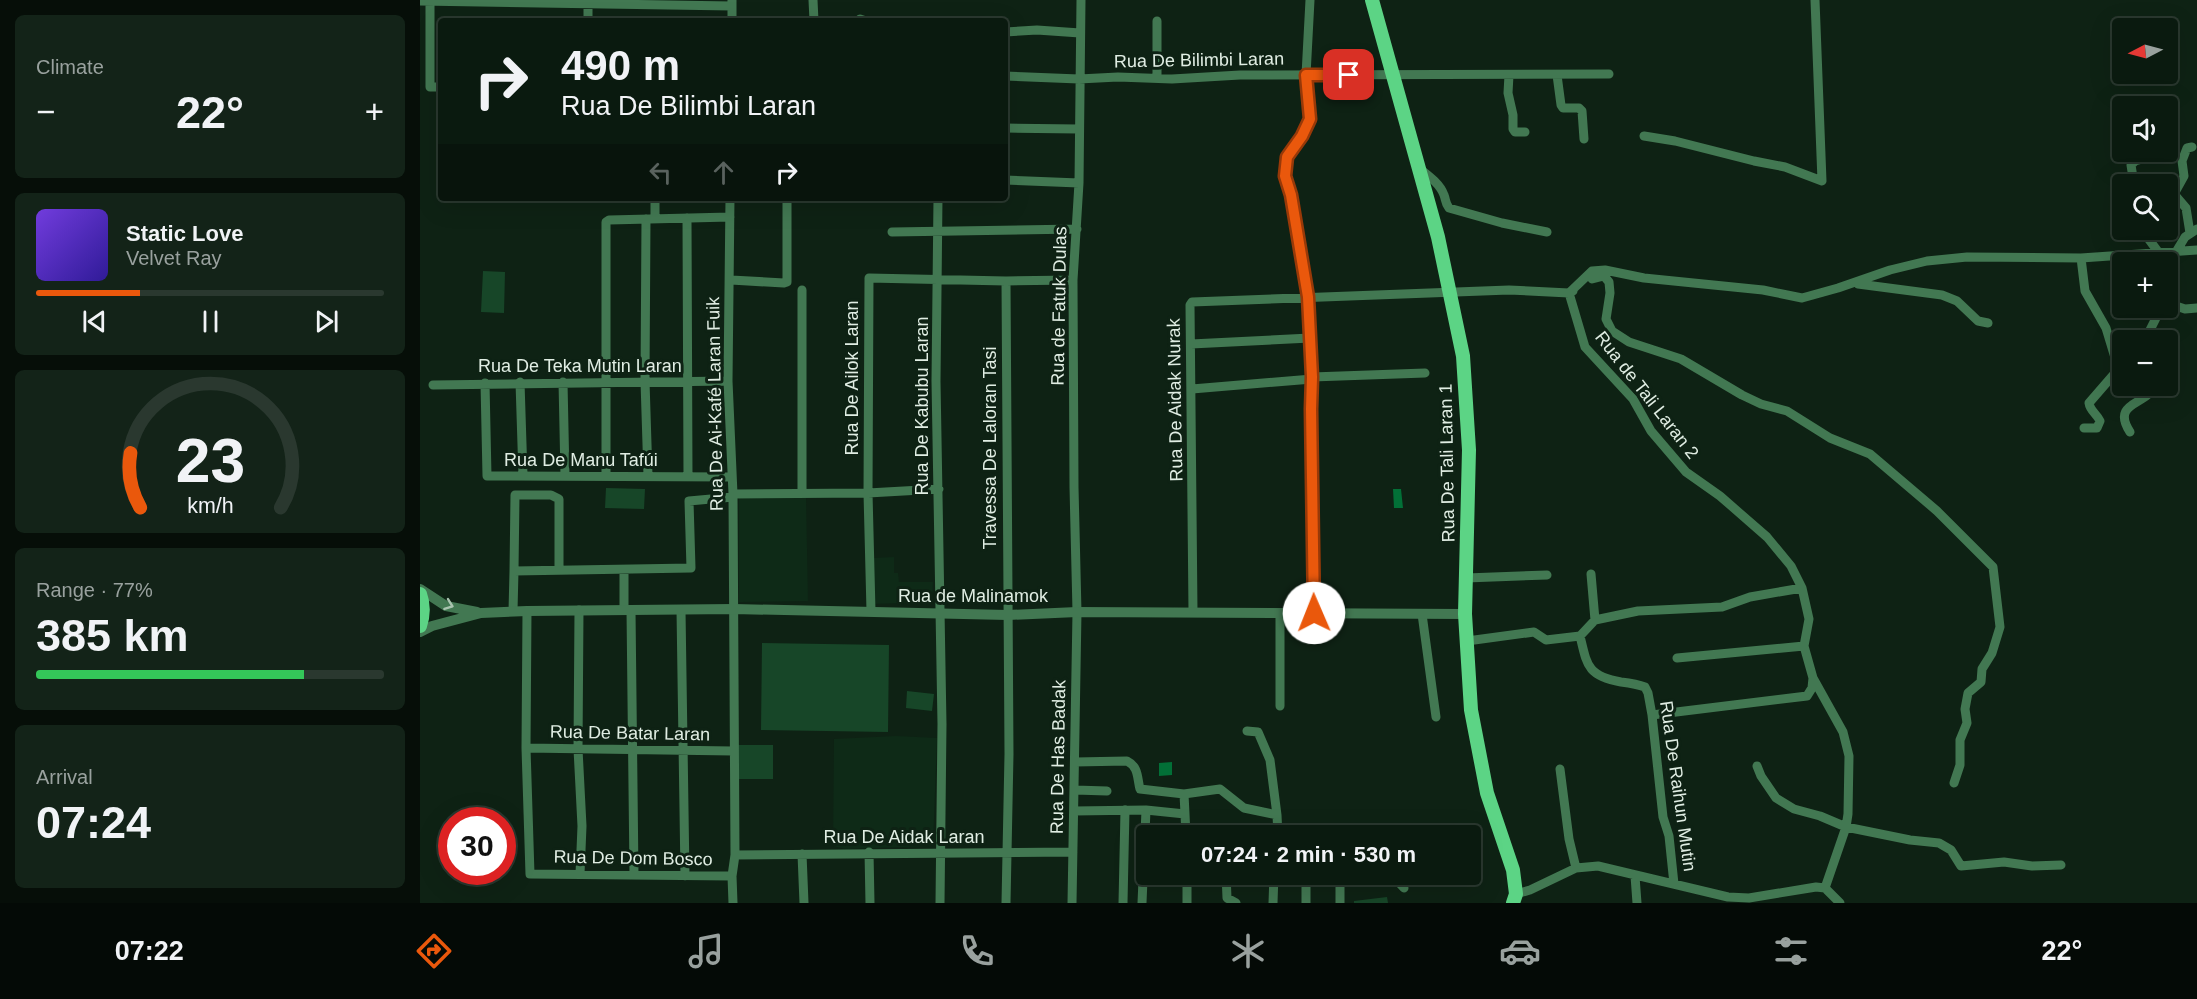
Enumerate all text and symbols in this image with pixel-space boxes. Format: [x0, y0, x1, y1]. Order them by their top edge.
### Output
north arrow [2112, 18, 2178, 84]
map controls [2112, 18, 2178, 396]
icon: right [462, 42, 540, 120]
text: 490 m [561, 42, 680, 89]
street label: Rua De Bilimbi Laran [1114, 49, 1284, 71]
pin [1323, 49, 1374, 100]
text: Climate [36, 56, 104, 78]
icon: arrive [1332, 58, 1365, 91]
text: 22° [176, 87, 244, 138]
text: Rua De Bilimbi Laran [561, 91, 816, 121]
text: − [36, 93, 55, 130]
text: + [365, 93, 384, 130]
button: sound [2112, 96, 2178, 162]
icon: left [644, 156, 677, 189]
icon: ahead [707, 156, 740, 189]
icon: right [770, 156, 803, 189]
button: search [2112, 174, 2178, 240]
text: Static Love [126, 221, 243, 246]
street label: Rua de Fatuk Dulas [1048, 226, 1070, 386]
text: Velvet Ray [126, 247, 222, 269]
button: + [2112, 252, 2178, 318]
street label: Rua De Ai-Kafé Laran Fuik [703, 296, 727, 511]
street label: Rua De Ailok Laran [842, 300, 862, 456]
icon: previous [78, 305, 111, 338]
icon: pause [194, 305, 227, 338]
icon: next [310, 305, 343, 338]
street label: Rua De Kabubu Laran [912, 316, 932, 496]
street label: Rua De Aidak Nurak [1164, 317, 1186, 482]
street label: Rua de Tali Laran 2 [1591, 327, 1703, 463]
button: − [2112, 330, 2178, 396]
street label: Travessa De Laloran Tasi [980, 346, 1000, 550]
street label: Rua De Teka Mutin Laran [478, 356, 682, 376]
street label: Rua De Tali Laran 1 [1436, 383, 1458, 543]
text: 23 [175, 427, 245, 496]
street label: Rua De Manu Tafúi [504, 450, 658, 470]
text: km/h [187, 495, 233, 519]
text: Range · 77% [36, 579, 153, 601]
position arrow [1282, 581, 1346, 645]
street label: Rua de Malinamok [898, 586, 1049, 606]
one-way arrow [443, 597, 453, 610]
text: 385 km [36, 610, 189, 661]
street label: Rua De Has Badak [1047, 679, 1069, 834]
street label: Rua De Raihun Mutin [1656, 699, 1700, 873]
street label: Rua De Batar Laran [550, 722, 710, 744]
text: Arrival [36, 766, 93, 788]
text: 07:24 [36, 797, 151, 848]
speed limit sign: 30 [438, 807, 516, 885]
street label: Rua De Aidak Laran [823, 827, 985, 847]
text: 07:24 · 2 min · 530 m [1201, 842, 1416, 867]
street label: Rua De Dom Bosco [553, 847, 713, 869]
icon: directions [413, 930, 455, 972]
icon: music [685, 930, 727, 972]
icon: phone [956, 930, 998, 972]
icon: climate [1227, 930, 1269, 972]
icon: car [1499, 930, 1541, 972]
icon: filters [1770, 930, 1812, 972]
text: 07:22 [115, 936, 184, 966]
text: 22° [2041, 936, 2082, 966]

